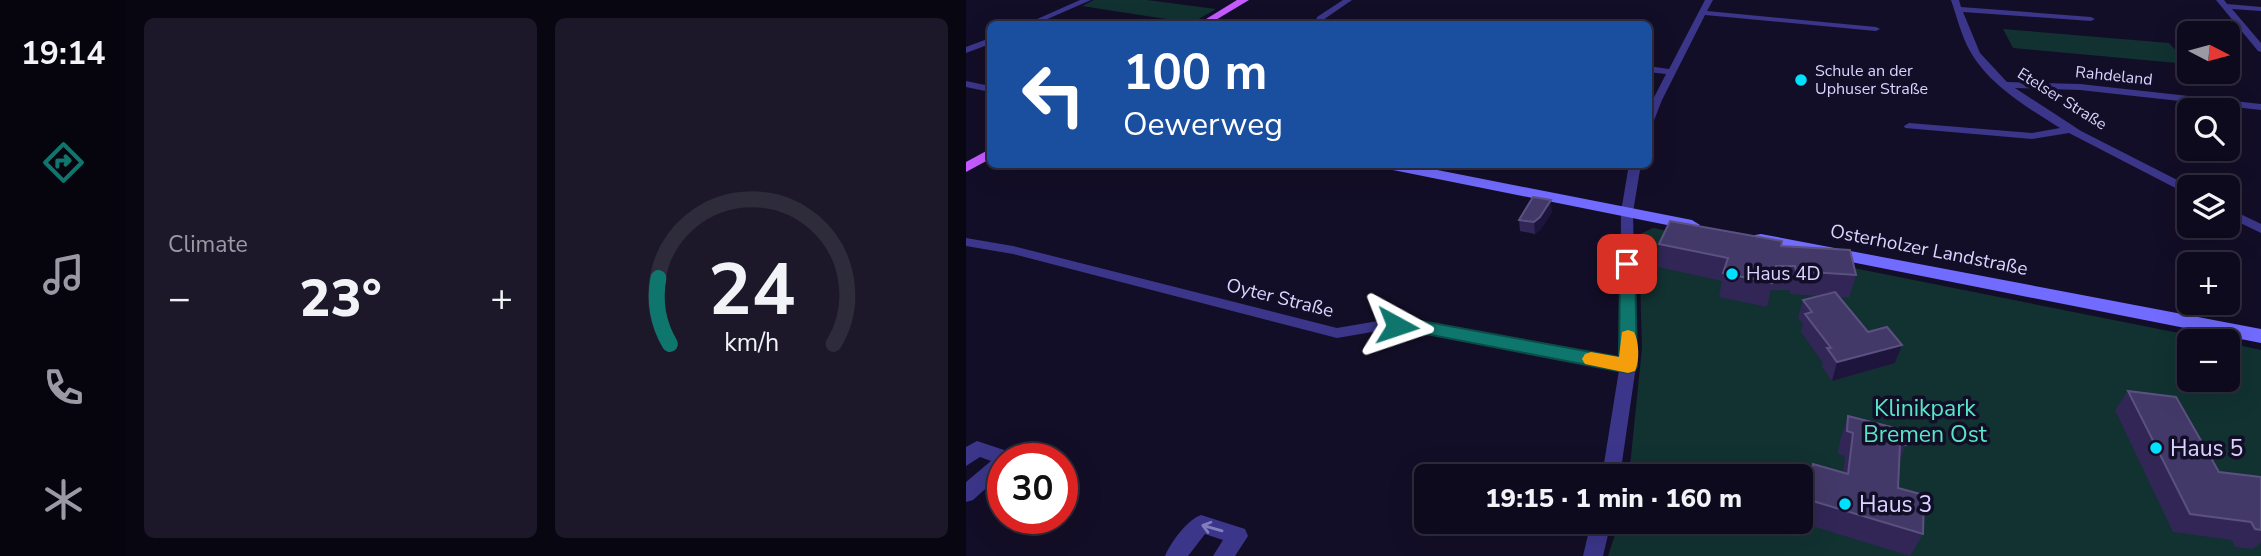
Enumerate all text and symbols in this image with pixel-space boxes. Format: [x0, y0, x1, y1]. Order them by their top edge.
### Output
north arrow [2177, 21, 2240, 84]
map controls [2177, 21, 2240, 392]
text: 19:14 [21, 32, 105, 75]
text: 100 m [1123, 39, 1267, 106]
icon: left [1008, 49, 1099, 140]
place label: Schule an der Uphuser Straße [1815, 60, 1928, 100]
street label: Rahdeland [2074, 61, 2154, 91]
street label: Etelser Straße [2013, 63, 2111, 135]
marker: Schule an der Uphuser Straße [1793, 72, 1809, 88]
button: search [2177, 98, 2240, 161]
text: Oewerweg [1123, 103, 1283, 146]
icon: directions [39, 138, 88, 187]
button: layers [2177, 175, 2240, 238]
street label: Osterholzer Landstraße [1828, 218, 2030, 282]
text: Climate [168, 229, 248, 260]
pin [1597, 234, 1657, 294]
text: 24 [708, 240, 795, 340]
icon: arrive [1608, 245, 1646, 283]
icon: music [39, 250, 88, 299]
button: + [2177, 252, 2240, 315]
place label: Haus 4D [1746, 261, 1821, 287]
text: 23° [299, 263, 382, 334]
marker: Haus 4D [1724, 266, 1740, 282]
street label: Oyter Straße [1224, 272, 1336, 324]
text: − [168, 273, 191, 324]
text: + [490, 273, 513, 324]
position arrow [1360, 289, 1434, 363]
text: km/h [724, 326, 779, 360]
button: − [2177, 329, 2240, 392]
icon: phone [39, 363, 88, 412]
park label: Klinikpark Bremen Ost [1863, 393, 1988, 450]
place label: Haus 5 [2170, 433, 2243, 464]
marker: Haus 5 [2148, 440, 2164, 456]
speed limit sign: 30 [987, 443, 1078, 534]
icon: climate [39, 475, 88, 524]
text: 19:15 · 1 min · 160 m [1485, 481, 1742, 516]
place label: Haus 3 [1859, 489, 1932, 520]
marker: Haus 3 [1837, 496, 1853, 512]
one-way arrow [1201, 521, 1223, 534]

